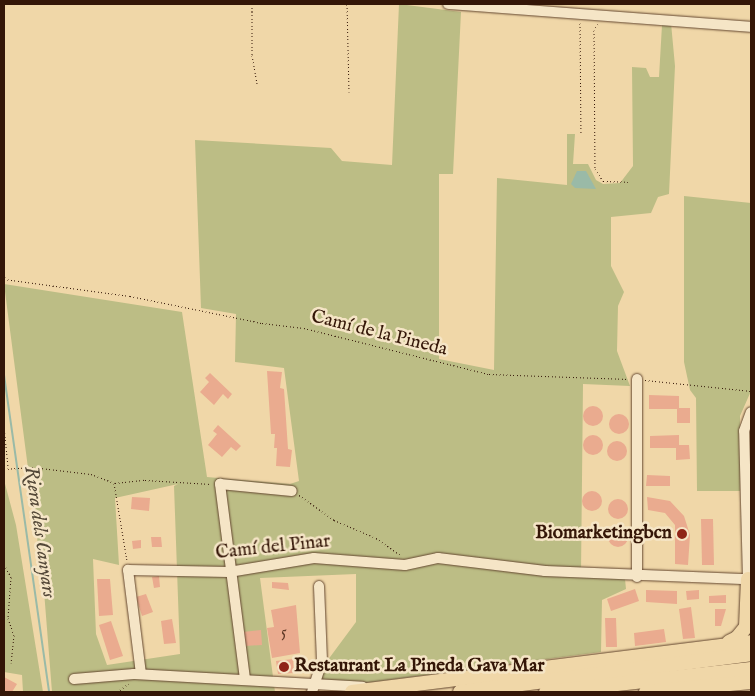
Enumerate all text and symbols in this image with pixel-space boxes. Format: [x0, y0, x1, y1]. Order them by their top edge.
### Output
street label: Camí de la Pineda [309, 306, 449, 362]
water label: Riera dels Canyars [19, 465, 61, 599]
place label: Biomarketingbcn [535, 523, 672, 545]
marker: Biomarketingbcn [676, 528, 688, 540]
street label: Camí del Pinar [214, 531, 332, 565]
house number: 5 [281, 623, 287, 643]
place label: Restaurant La Pineda Gava Mar [294, 656, 544, 678]
marker: Restaurant La Pineda Gava Mar [278, 661, 290, 673]

